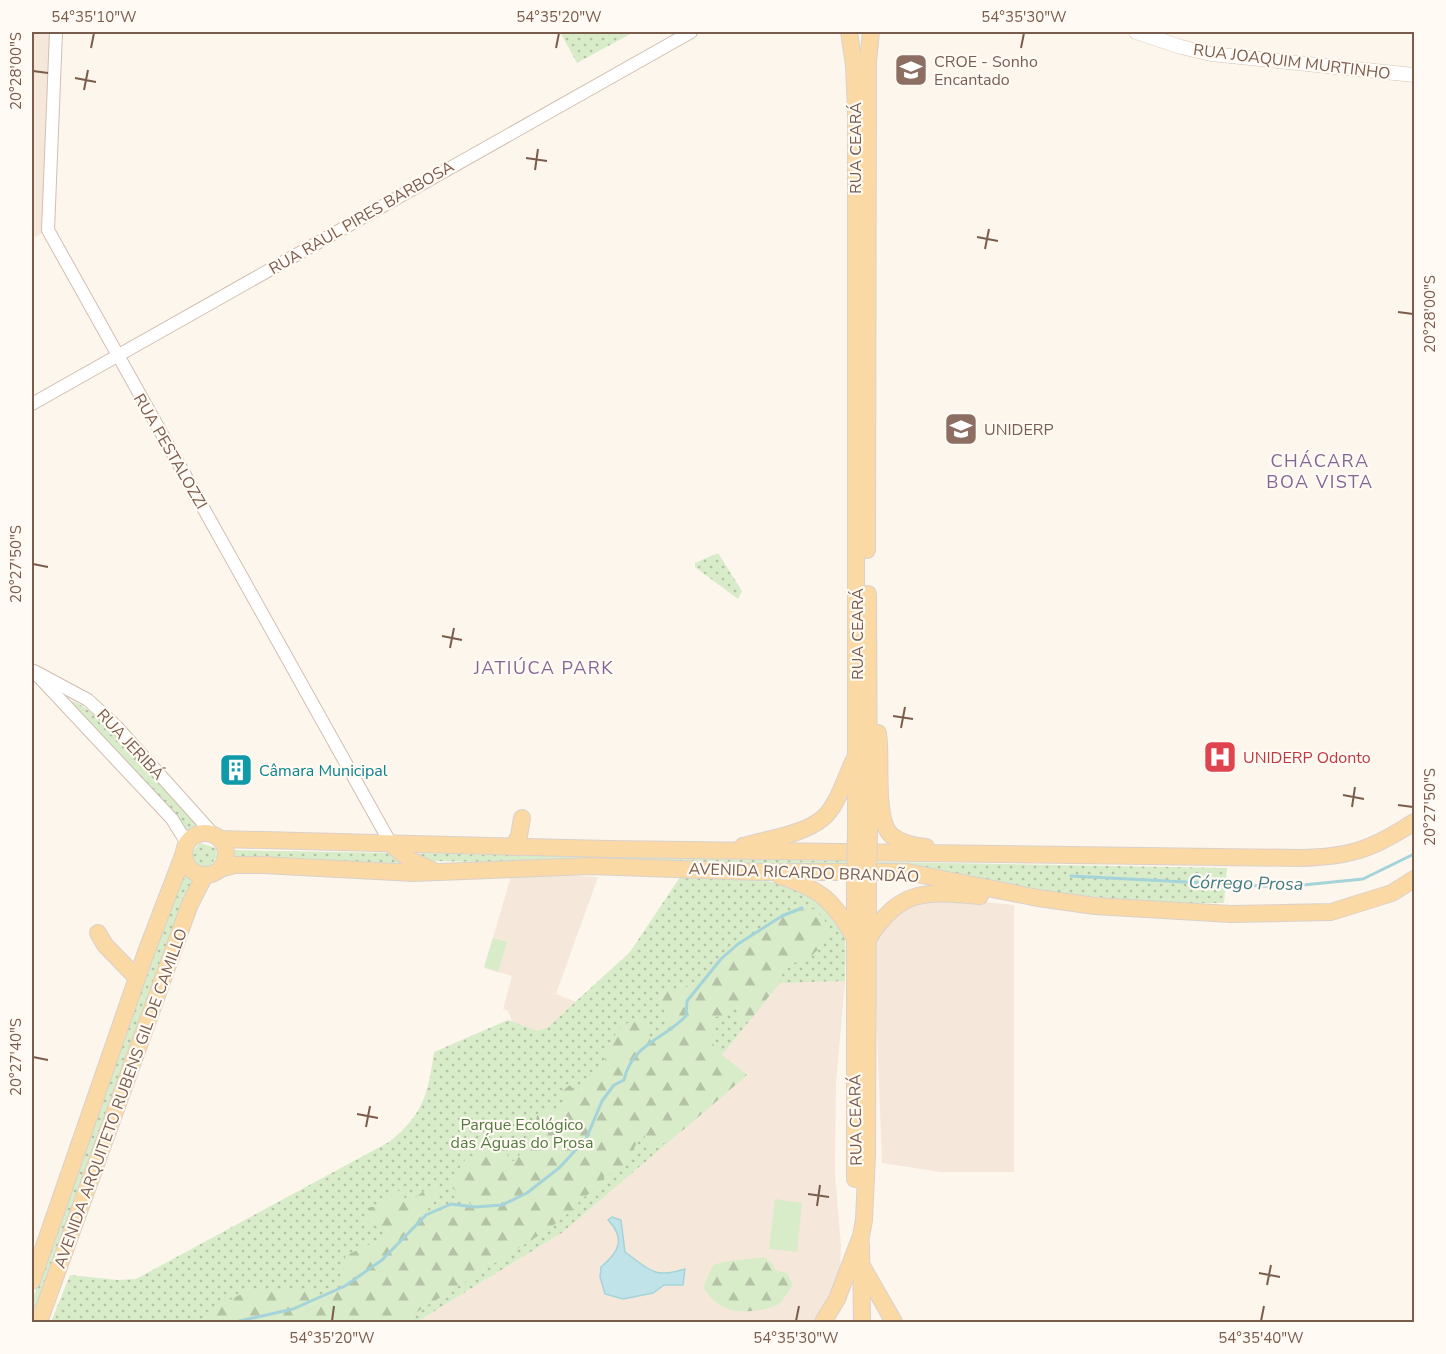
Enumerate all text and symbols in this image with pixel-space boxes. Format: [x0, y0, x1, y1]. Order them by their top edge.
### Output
text: 54°35'10"W [51, 7, 137, 27]
text: 54°35'20"W [516, 7, 602, 27]
text: 54°35'30"W [981, 7, 1067, 27]
text: 20°28'00"S [6, 32, 26, 110]
street label: RUA JOAQUIM MURTINHO [1192, 39, 1392, 85]
place label: CROE - Sonho Encantado [934, 51, 1038, 91]
school or university icon: CROE - Sonho Encantado [893, 52, 929, 88]
street label: RUA CEARÁ [845, 102, 867, 194]
street label: RUA RAUL PIRES BARBOSA [265, 156, 458, 280]
text: 20°28'00"S [1420, 275, 1440, 353]
street label: RUA PESTALOZZI [128, 390, 212, 513]
school or university icon: UNIDERP [943, 411, 979, 447]
place label: UNIDERP [984, 419, 1054, 441]
district label: CHÁCARA BOA VISTA [1266, 449, 1374, 494]
text: 20°27'50"S [6, 525, 26, 603]
street label: RUA CEARÁ [847, 588, 869, 680]
district label: JATIÚCA PARK [473, 656, 614, 680]
street label: RUA JERIBÁ [92, 704, 169, 785]
hospital icon: UNIDERP Odonto [1202, 739, 1238, 775]
place label: UNIDERP Odonto [1243, 747, 1371, 769]
building icon: Câmara Municipal [218, 752, 254, 788]
place label: Câmara Municipal [259, 760, 388, 782]
text: 20°27'50"S [1420, 768, 1440, 846]
street label: AVENIDA RICARDO BRANDÃO [688, 858, 920, 888]
water label: Córrego Prosa [1188, 870, 1304, 896]
street label: AVENIDA ARQUITETO RUBENS GIL DE CAMILLO [49, 925, 193, 1271]
text: 20°27'40"S [6, 1018, 26, 1096]
street label: RUA CEARÁ [844, 1074, 868, 1166]
park label: Parque Ecológico das Águas do Prosa [451, 1114, 593, 1154]
text: 54°35'20"W [289, 1328, 375, 1348]
text: 54°35'30"W [753, 1328, 839, 1348]
text: 54°35'40"W [1218, 1328, 1304, 1348]

